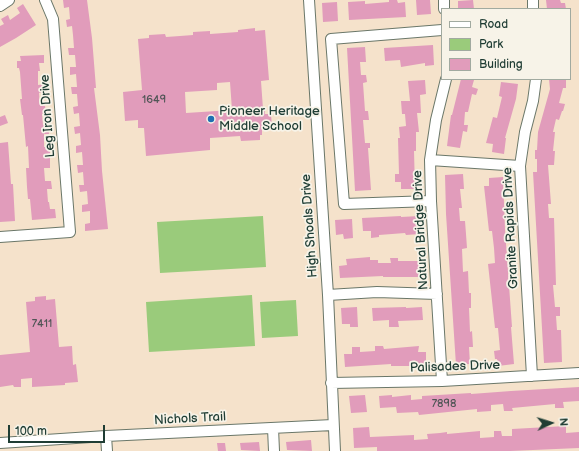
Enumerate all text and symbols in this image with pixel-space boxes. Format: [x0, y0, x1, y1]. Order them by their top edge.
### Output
legend [441, 8, 571, 80]
text: Road [479, 17, 508, 32]
text: Park [479, 37, 503, 52]
text: Building [479, 57, 523, 72]
street label: Leg Iron Drive [37, 74, 59, 158]
house number: 1649 [142, 93, 166, 107]
place label: Pioneer Heritage Middle School [219, 104, 320, 135]
marker: Pioneer Heritage Middle School [206, 114, 216, 124]
street label: Granite Rapids Drive [500, 167, 522, 289]
street label: Natural Bridge Drive [410, 170, 432, 290]
street label: High Shoals Drive [299, 174, 321, 278]
house number: 7411 [32, 317, 52, 331]
street label: Palisades Drive [410, 358, 500, 376]
house number: 7898 [432, 397, 456, 411]
north arrow [531, 403, 571, 443]
street label: Nichols Trail [154, 409, 226, 429]
scale bar [10, 417, 107, 443]
text: N [557, 418, 570, 427]
text: 100 m [15, 424, 47, 439]

